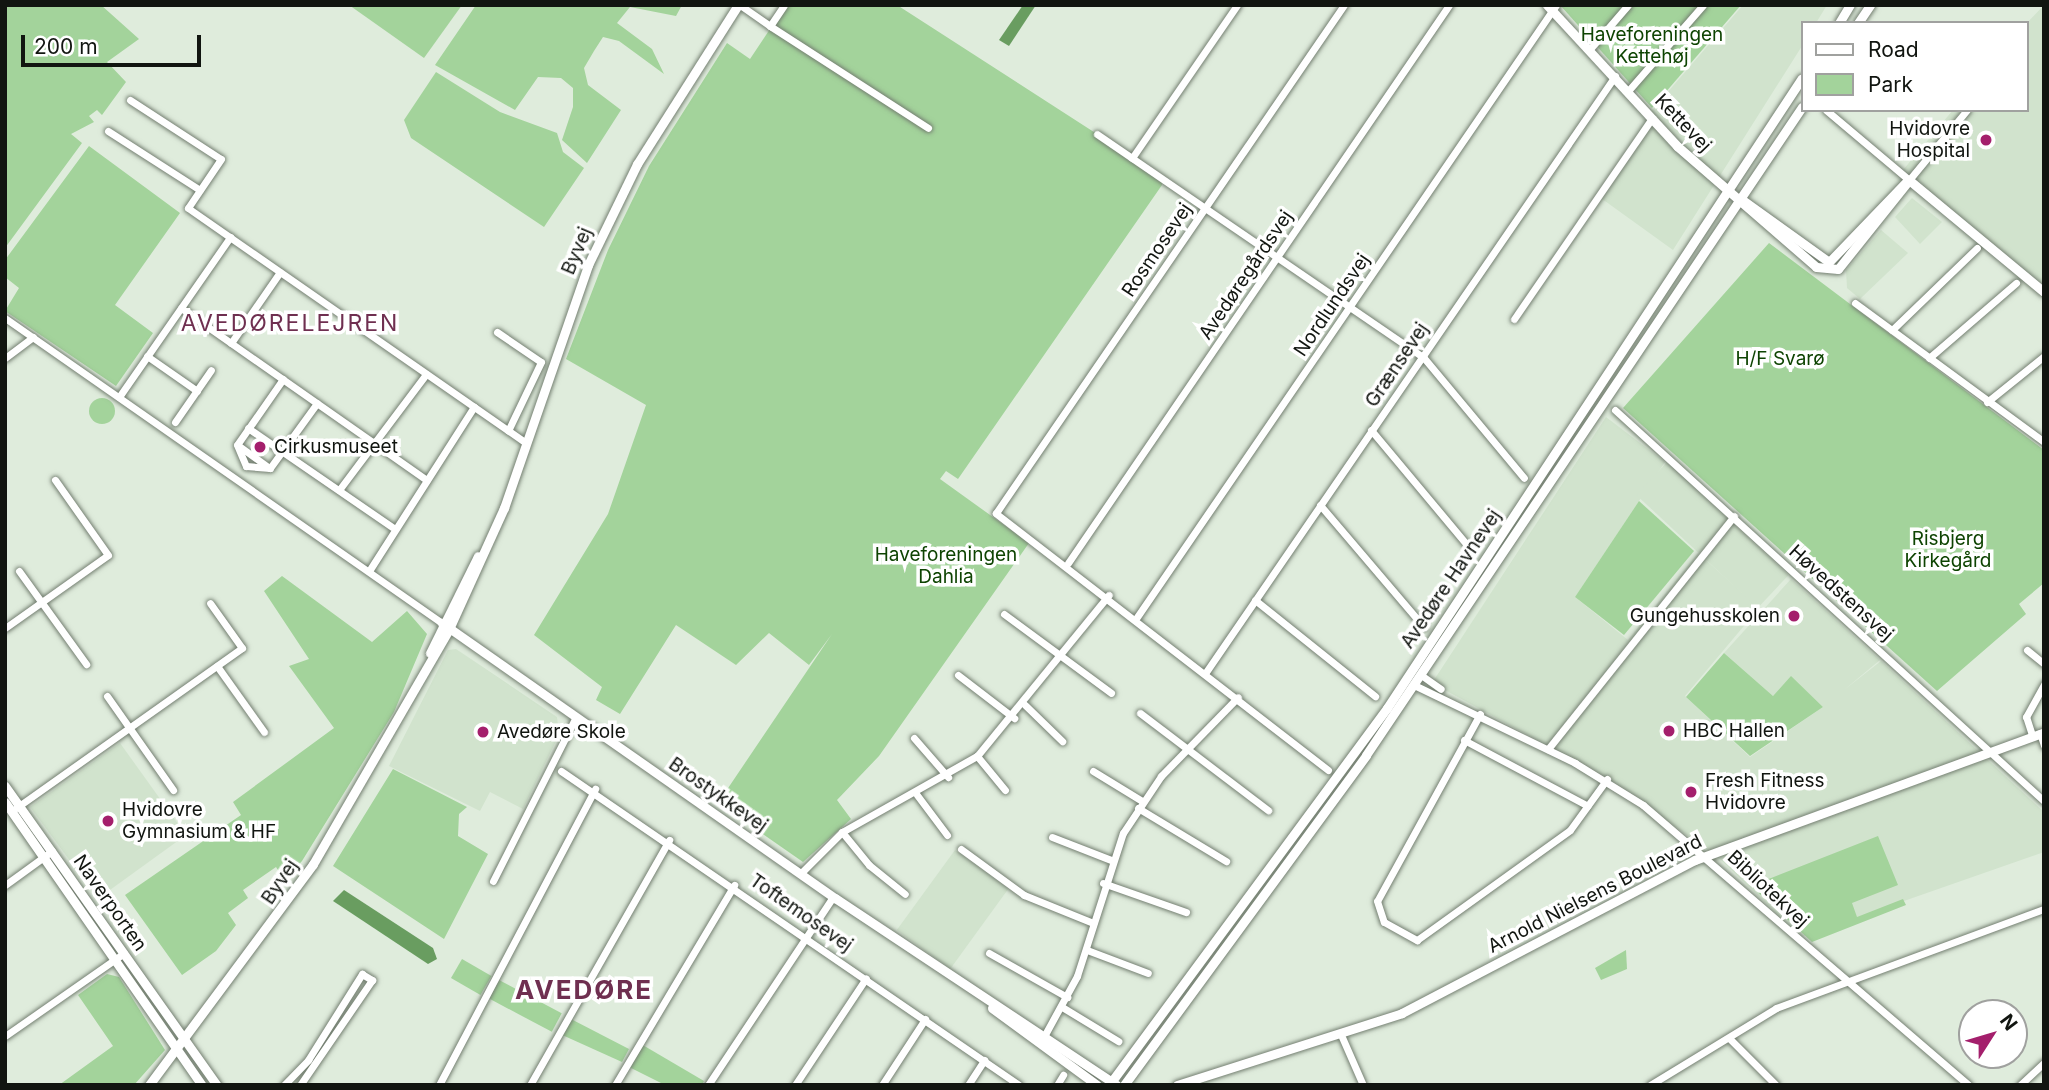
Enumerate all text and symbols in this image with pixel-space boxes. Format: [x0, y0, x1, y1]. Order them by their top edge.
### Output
scale bar [24, 21, 205, 65]
legend [1800, 21, 2028, 112]
park label: Haveforeningen Kettehøj [1581, 24, 1723, 68]
text: 200 m [34, 34, 98, 59]
text: Road [1868, 37, 1919, 62]
text: Park [1868, 72, 1913, 97]
street label: Kettevej [1650, 89, 1716, 157]
place label: Hvidovre Hospital [1889, 118, 1970, 162]
marker: Hvidovre Hospital [1976, 130, 1996, 150]
street label: Rosmosevej [1117, 199, 1197, 301]
street label: Avedøregårdsvej [1194, 206, 1298, 344]
street label: Byvej [557, 224, 597, 278]
street label: Nordlundsvej [1289, 249, 1375, 361]
district label: AVEDØRELEJREN [182, 309, 398, 337]
street label: Grænsevej [1361, 319, 1433, 411]
park label: H/F Svarø [1735, 348, 1825, 370]
place label: Cirkusmuseet [274, 436, 398, 458]
marker: Cirkusmuseet [252, 439, 268, 455]
street label: Avedøre Havnevej [1396, 505, 1506, 653]
park label: Risbjerg Kirkegård [1905, 528, 1991, 572]
street label: Høvedstensvej [1784, 540, 1898, 646]
park label: Haveforeningen Dahlia [875, 544, 1017, 588]
place label: Gungehusskolen [1630, 605, 1780, 627]
marker: Gungehusskolen [1786, 608, 1802, 624]
place label: HBC Hallen [1683, 720, 1785, 742]
place label: Avedøre Skole [497, 721, 626, 743]
marker: HBC Hallen [1661, 723, 1677, 739]
marker: Avedøre Skole [475, 724, 491, 740]
street label: Brostykkevej [664, 753, 772, 837]
place label: Fresh Fitness Hvidovre [1705, 770, 1825, 814]
marker: Fresh Fitness Hvidovre [1683, 784, 1699, 800]
place label: Hvidovre Gymnasium & HF [122, 799, 276, 843]
marker: Hvidovre Gymnasium & HF [100, 813, 116, 829]
street label: Arnold Nielsens Boulevard [1484, 830, 1706, 958]
street label: Bibliotekvej [1723, 846, 1813, 932]
street label: Naverporten [68, 850, 152, 956]
street label: Byvej [257, 855, 303, 909]
street label: Toftemosevej [745, 869, 857, 957]
district label: AVEDØRE [516, 974, 652, 1006]
north arrow [1958, 999, 2028, 1069]
text: N [1995, 1010, 2022, 1035]

